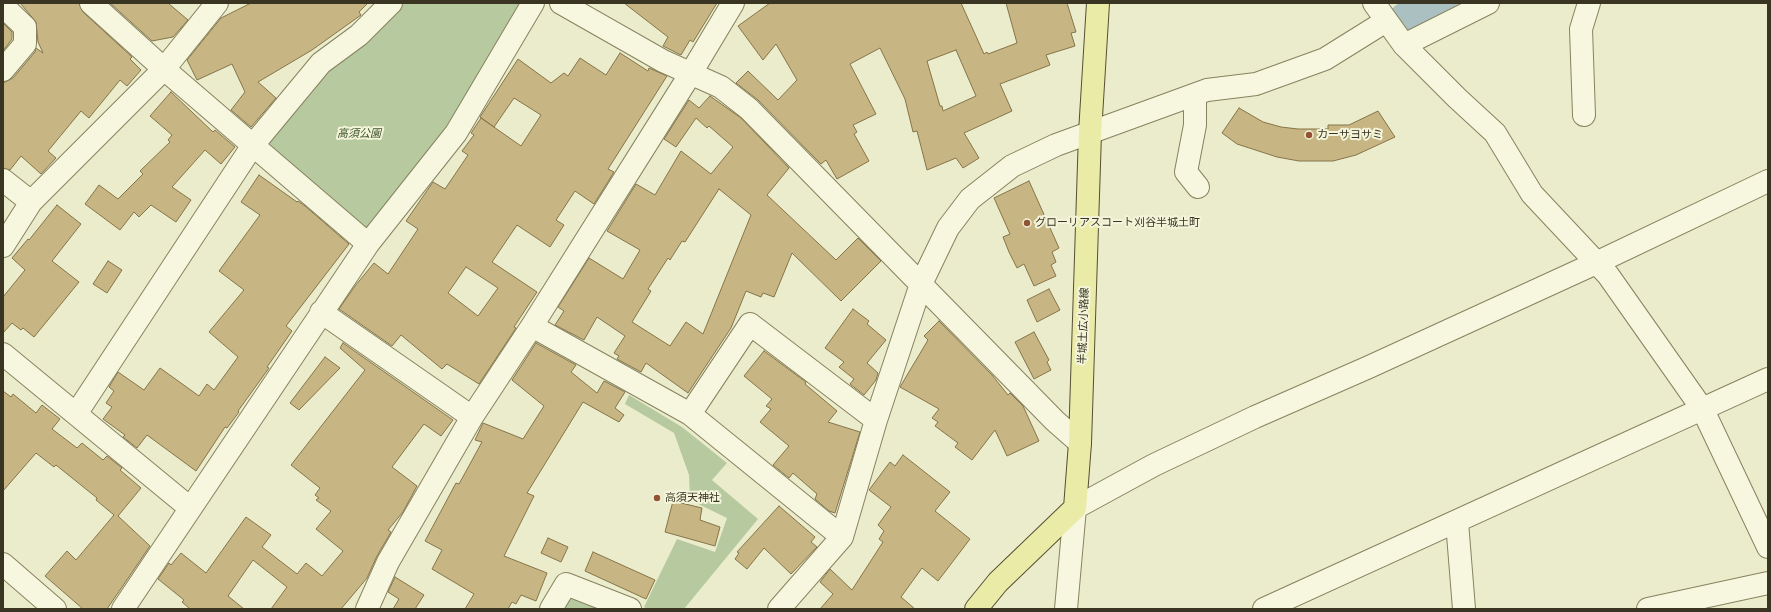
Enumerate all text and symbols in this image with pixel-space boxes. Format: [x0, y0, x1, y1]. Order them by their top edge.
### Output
park label: 高須公園 [337, 127, 381, 141]
place label: カーサヨサミ [1317, 128, 1383, 142]
marker: カーサヨサミ [1304, 130, 1314, 140]
place label: グローリアスコート刈谷半城土町 [1035, 216, 1200, 230]
marker: グローリアスコート刈谷半城土町 [1022, 218, 1032, 228]
street label: 半城土広小路線 [1076, 287, 1092, 365]
place label: 高須天神社 [665, 491, 720, 505]
marker: 高須天神社 [652, 493, 662, 503]

